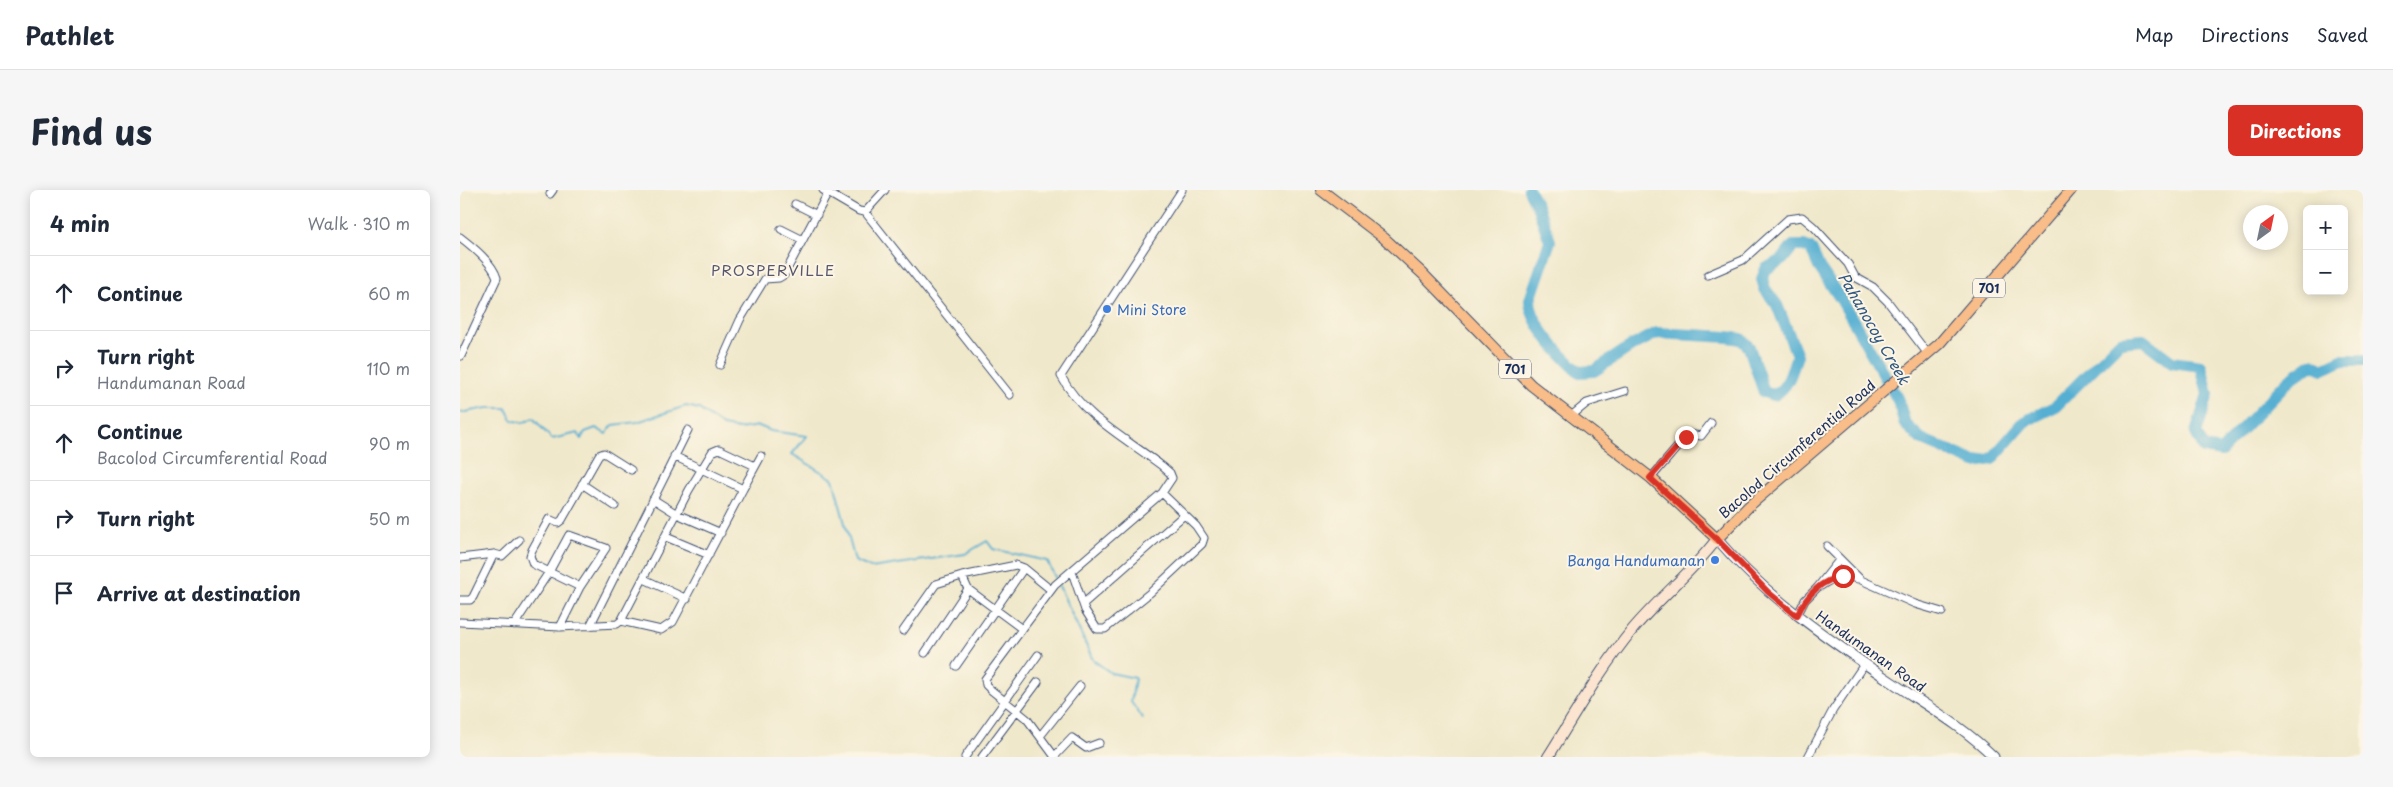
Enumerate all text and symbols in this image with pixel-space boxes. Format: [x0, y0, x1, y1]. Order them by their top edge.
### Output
text: Pathlet [25, 17, 115, 53]
text: Map [2135, 21, 2173, 48]
text: Directions [2201, 21, 2289, 48]
text: Saved [2317, 21, 2368, 48]
text: Find us [30, 104, 152, 157]
button: Directions [2228, 105, 2363, 156]
north arrow [2243, 205, 2288, 250]
map controls [2303, 205, 2348, 295]
button: + [2303, 205, 2348, 250]
text: 4 min [50, 207, 110, 239]
text: Walk · 310 m [308, 211, 410, 235]
button: − [2303, 250, 2348, 295]
district label: PROSPERVILLE [711, 258, 835, 281]
water label: Pahanocoy Creek [1834, 268, 1917, 389]
icon: ahead [50, 279, 78, 307]
text: Continue [97, 279, 183, 307]
road number: 701 [1973, 279, 2005, 298]
text: 60 m [368, 281, 410, 305]
place label: Mini Store [1117, 299, 1187, 320]
marker: Mini Store [1101, 303, 1113, 315]
text: Turn right [97, 342, 195, 370]
icon: right [50, 354, 78, 382]
text: 110 m [367, 356, 410, 380]
road number: 701 [1499, 360, 1531, 378]
text: Handumanan Road [97, 370, 246, 394]
street label: Bacolod Circumferential Road [1714, 375, 1880, 523]
text: Continue [97, 417, 183, 445]
route end [1675, 426, 1698, 449]
icon: ahead [50, 429, 78, 457]
text: 90 m [369, 431, 410, 455]
text: Bacolod Circumferential Road [97, 445, 328, 469]
icon: right [50, 504, 78, 532]
text: Turn right [97, 504, 195, 532]
text: 50 m [369, 506, 410, 530]
place label: Banga Handumanan [1567, 550, 1705, 571]
marker: Banga Handumanan [1709, 554, 1721, 566]
route start [1832, 565, 1855, 588]
icon: arrive [50, 579, 78, 607]
text: Arrive at destination [97, 579, 301, 607]
street label: Handumanan Road [1812, 605, 1930, 697]

